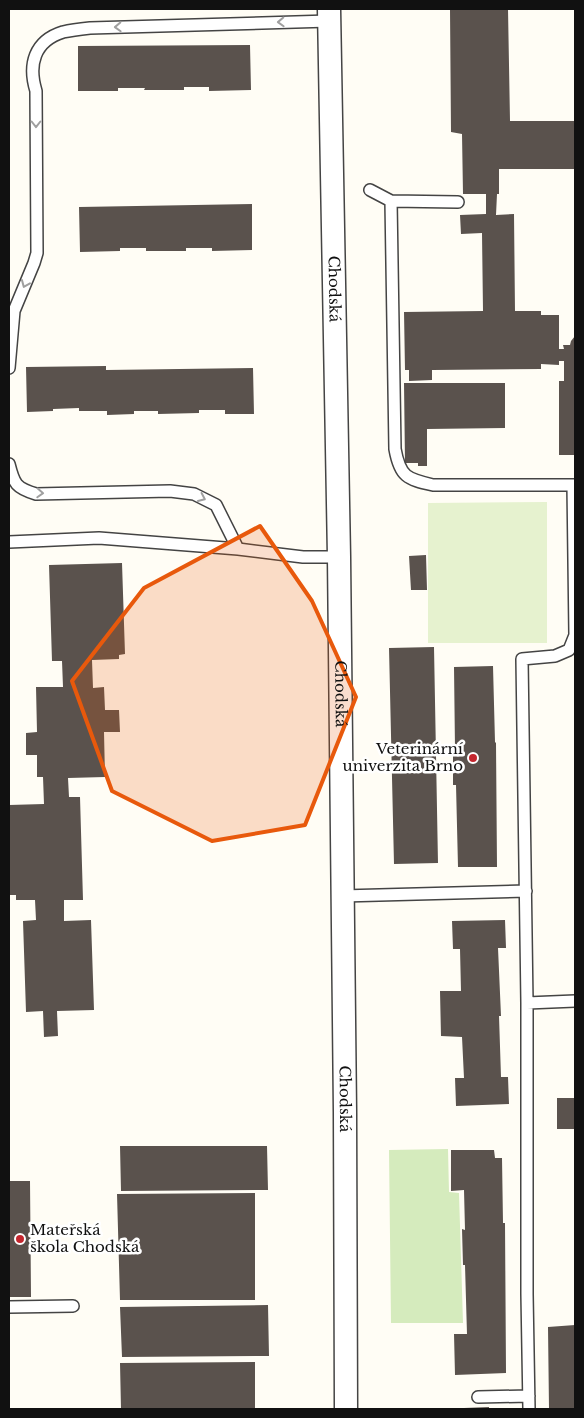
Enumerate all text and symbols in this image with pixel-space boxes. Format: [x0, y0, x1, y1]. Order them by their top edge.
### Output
one-way arrow [276, 17, 284, 28]
one-way arrow [114, 22, 122, 32]
one-way arrow [31, 120, 41, 128]
street label: Chodská [325, 255, 345, 323]
one-way arrow [21, 279, 32, 288]
one-way arrow [37, 487, 45, 498]
one-way arrow [197, 492, 206, 502]
street label: Chodská [331, 660, 351, 728]
place label: Veterinární univerzita Brno [343, 739, 464, 775]
marker: Veterinární univerzita Brno [467, 752, 479, 764]
street label: Chodská [335, 1065, 355, 1133]
place label: Mateřská škola Chodská [30, 1220, 140, 1256]
marker: Mateřská škola Chodská [14, 1233, 26, 1245]

